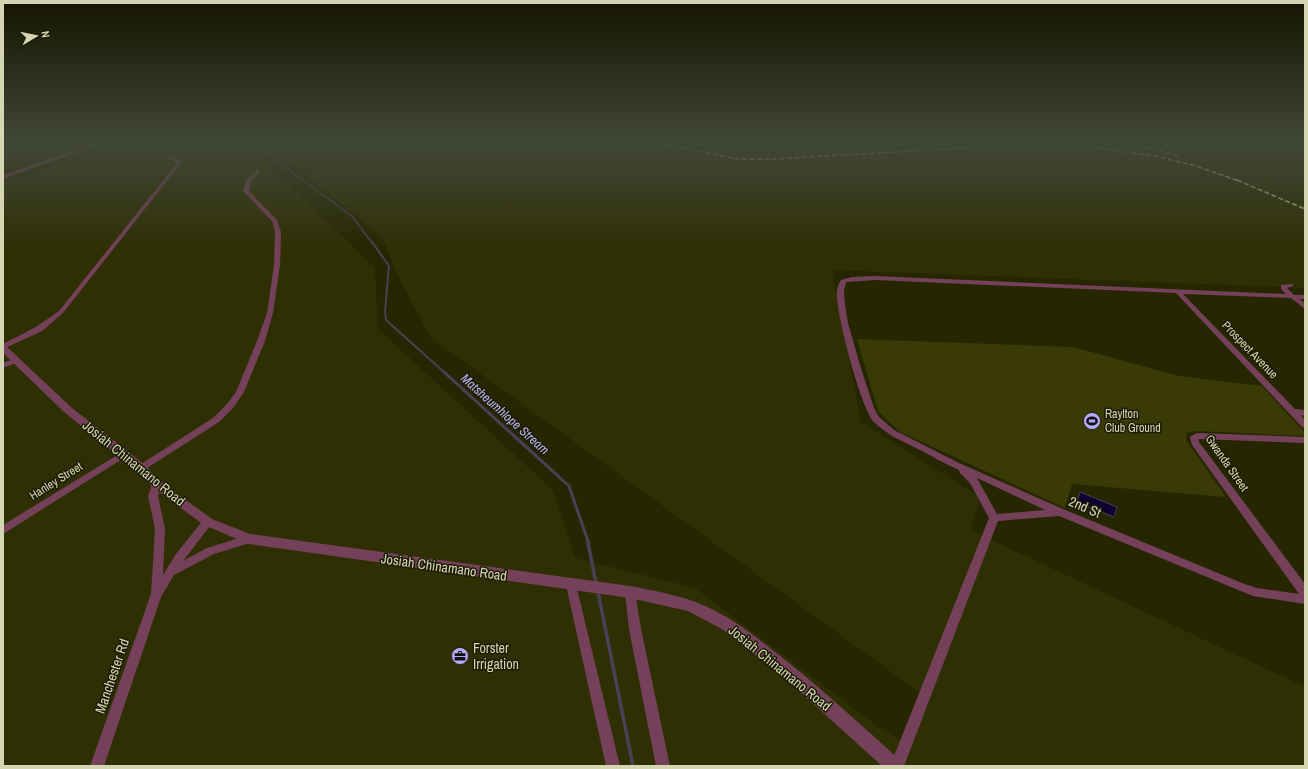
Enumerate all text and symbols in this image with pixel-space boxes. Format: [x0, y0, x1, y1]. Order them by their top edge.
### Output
north arrow [16, 16, 56, 56]
text: N [38, 30, 53, 39]
street label: Prospect Avenue [1218, 318, 1282, 382]
water label: Matsheumhlope Stream [457, 370, 553, 458]
place label: Raylton Club Ground [1105, 406, 1161, 436]
sports icon: Raylton Club Ground [1082, 411, 1102, 431]
street label: Josiah Chinamano Road [79, 416, 189, 510]
street label: Gwanda Street [1202, 432, 1253, 495]
street label: Hanley Street [26, 458, 86, 504]
street label: 2nd St [1066, 492, 1104, 522]
street label: Josiah Chinamano Road [380, 549, 508, 585]
street label: Josiah Chinamano Road [725, 621, 835, 715]
street label: Manchester Rd [91, 636, 133, 716]
place label: Forster Irrigation [473, 639, 519, 673]
office icon: Forster Irrigation [450, 646, 470, 666]

